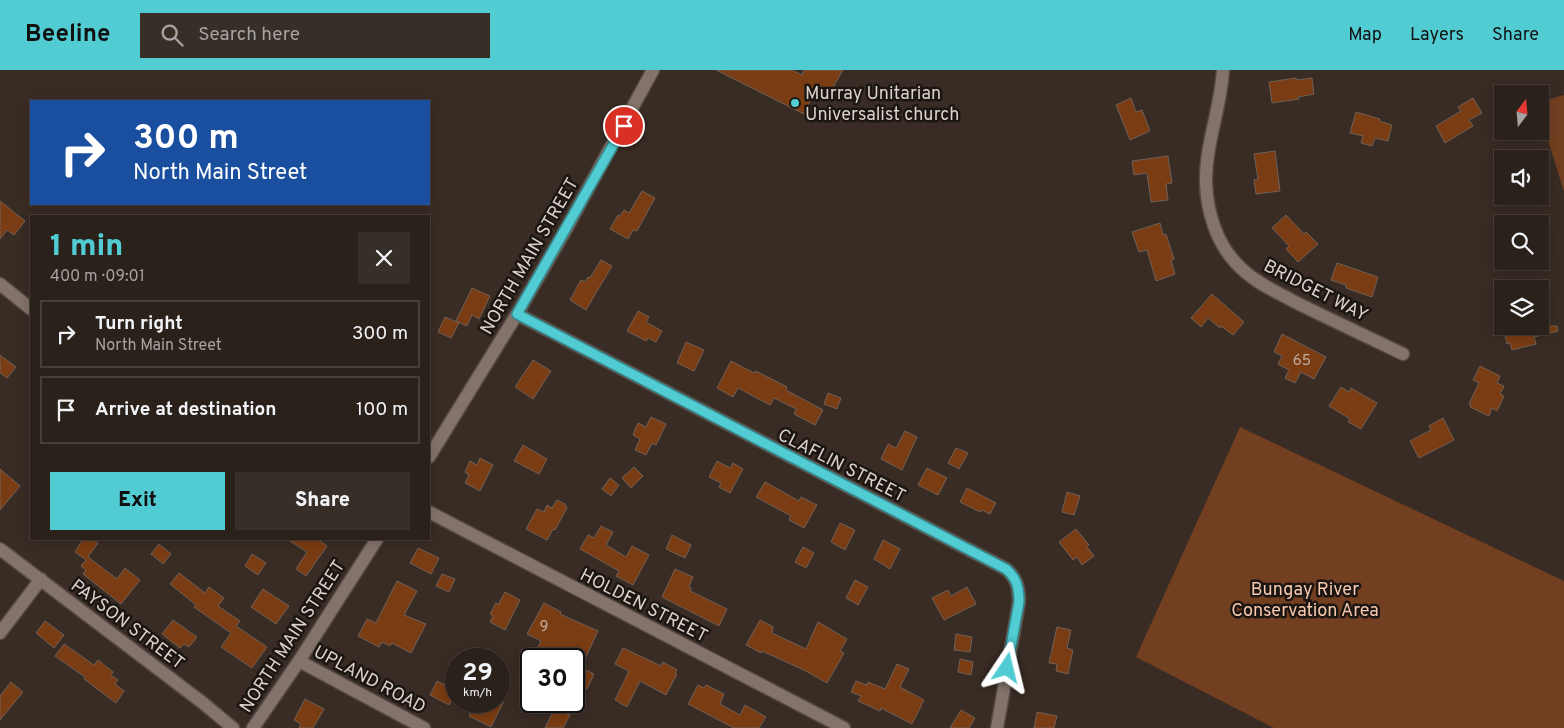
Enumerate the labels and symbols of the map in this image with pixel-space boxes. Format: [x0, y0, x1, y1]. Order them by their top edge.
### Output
place label: Murray Unitarian Universalist church [805, 83, 959, 127]
north arrow [1494, 85, 1549, 140]
marker: Murray Unitarian Universalist church [789, 97, 801, 109]
pin [603, 105, 645, 147]
street label: NORTH MAIN STREET [476, 174, 585, 339]
street label: BRIDGET WAY [1259, 255, 1371, 328]
house number: 65 [1293, 352, 1311, 371]
street label: CLAFLIN STREET [773, 424, 909, 509]
street label: NORTH MAIN STREET [235, 556, 351, 717]
street label: HOLDEN STREET [576, 564, 711, 648]
street label: PAYSON STREET [66, 575, 189, 676]
park label: Bungay River Conservation Area [1231, 579, 1379, 623]
house number: 9 [540, 618, 548, 637]
street label: UPLAND ROAD [309, 641, 429, 719]
position arrow [980, 641, 1032, 693]
speed limit sign: 30 [520, 648, 585, 713]

